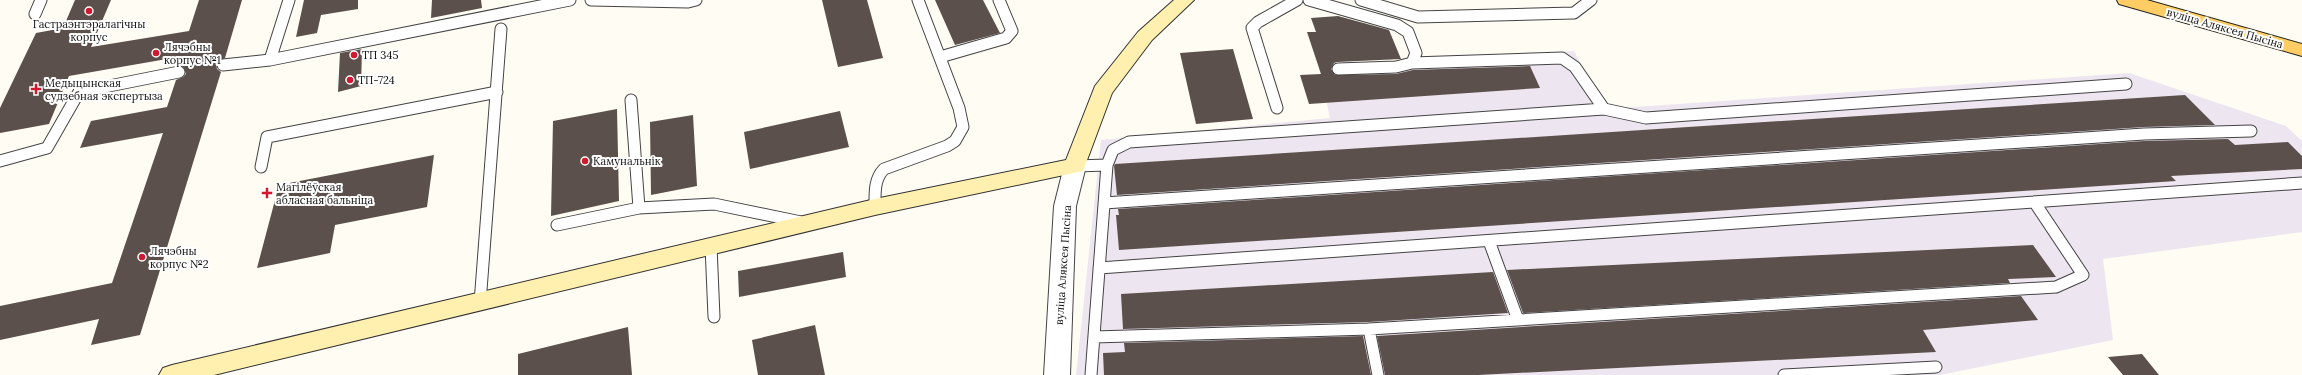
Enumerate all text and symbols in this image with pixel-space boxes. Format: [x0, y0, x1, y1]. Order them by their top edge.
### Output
street label: вуліца Аляксея Пысіна [2165, 5, 2285, 51]
marker: Гастраэнтэралагічны корпус [84, 6, 94, 16]
place label: Гастраэнтэралагічны корпус [33, 17, 145, 44]
place label: Лячэбны корпус №1 [164, 40, 221, 67]
marker: Лячэбны корпус №1 [151, 48, 161, 58]
place label: ТП 345 [362, 48, 398, 62]
marker: ТП 345 [349, 50, 359, 60]
place label: ТП-724 [358, 73, 395, 87]
marker: ТП-724 [345, 75, 355, 85]
place label: Медыцынская судзебная экспертыза [45, 76, 163, 103]
marker: Медыцынская судзебная экспертыза [30, 83, 42, 95]
place label: Камунальнік [593, 154, 661, 168]
marker: Камунальнік [580, 156, 590, 166]
place label: Магілёўская абласная бальніца [276, 180, 374, 207]
marker: Магілёўская абласная бальніца [261, 187, 273, 199]
street label: вуліца Аляксея Пысіна [1052, 204, 1074, 325]
place label: Лячэбны корпус №2 [150, 244, 209, 271]
marker: Лячэбны корпус №2 [137, 252, 147, 262]

